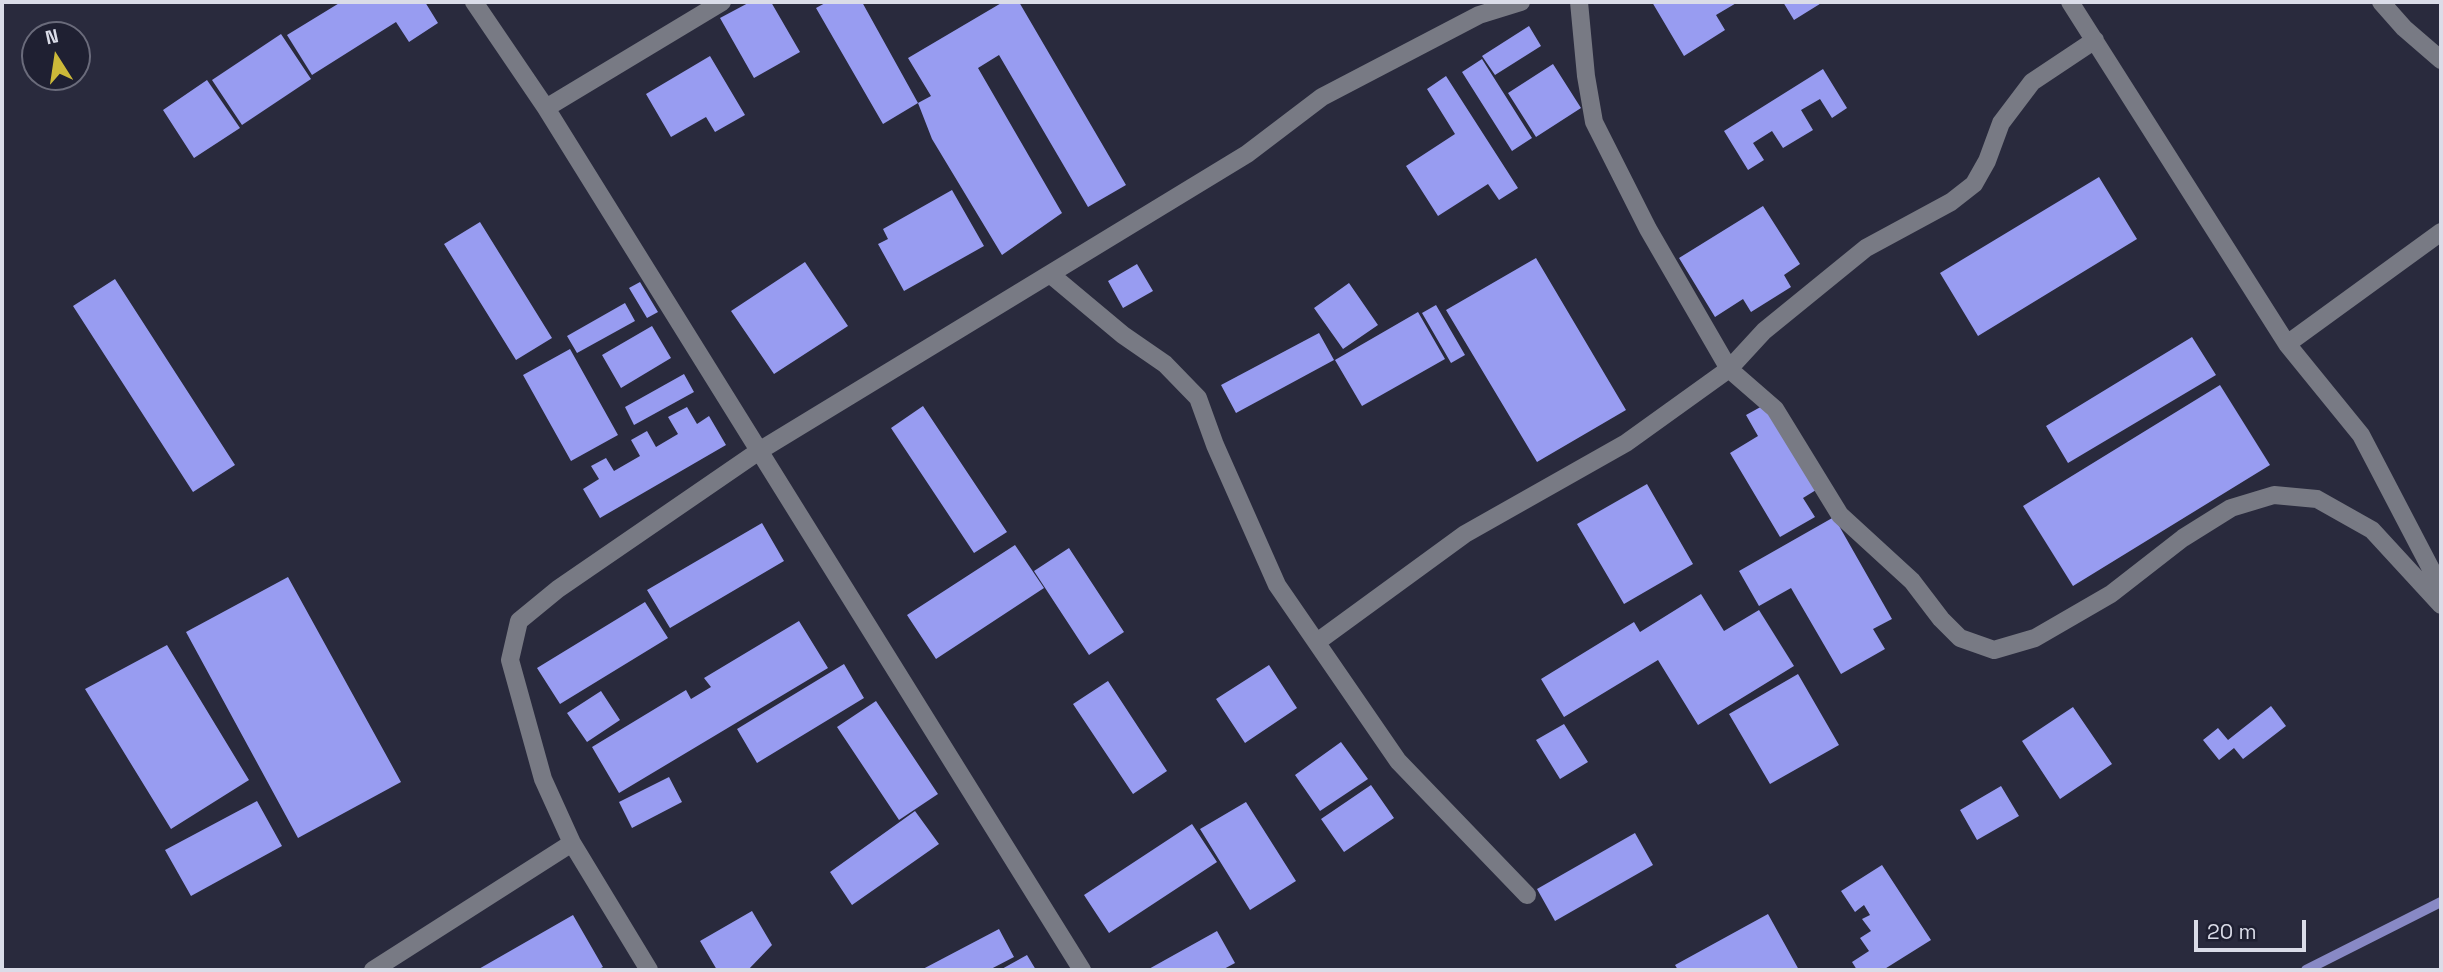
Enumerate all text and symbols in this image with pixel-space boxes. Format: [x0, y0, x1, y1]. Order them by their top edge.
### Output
north arrow [21, 21, 91, 91]
text: N [43, 23, 61, 50]
scale bar [2198, 906, 2310, 950]
text: 20 m [2207, 918, 2257, 945]

